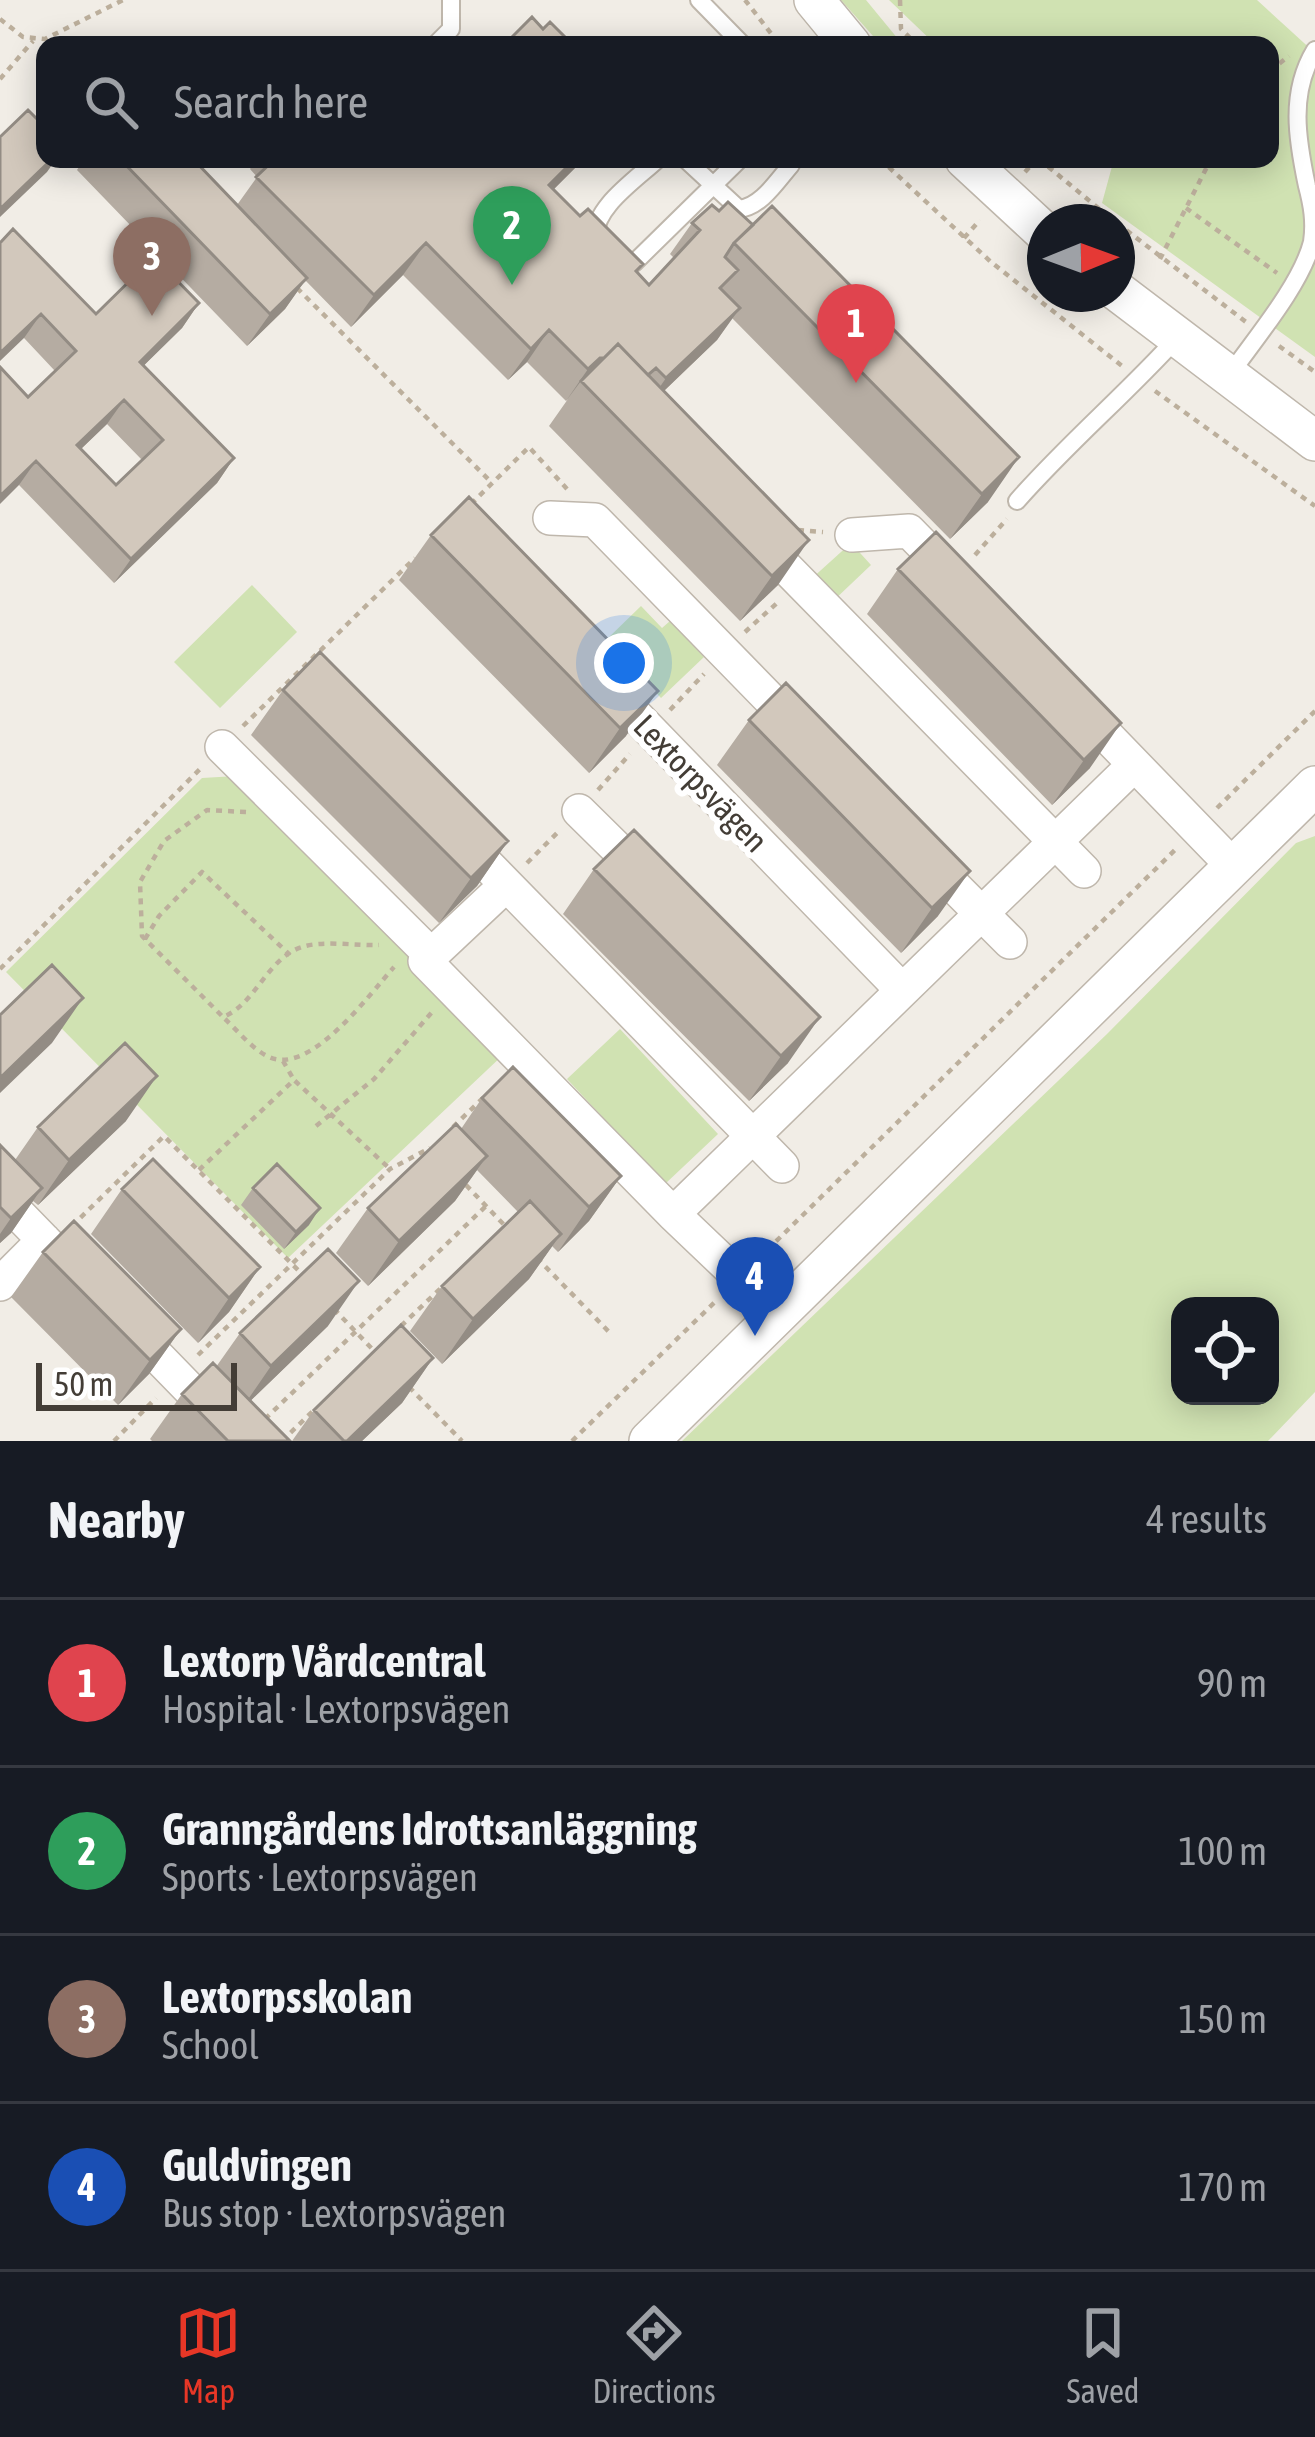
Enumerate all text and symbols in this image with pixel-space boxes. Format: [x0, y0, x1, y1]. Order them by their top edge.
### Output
search box [36, 36, 1279, 168]
icon: search [78, 69, 144, 135]
text: Search here [174, 76, 368, 128]
pin: 2 [473, 186, 551, 285]
north arrow [1027, 204, 1135, 312]
pin: 3 [113, 217, 191, 316]
pin: 1 [817, 284, 895, 383]
your location [594, 633, 654, 693]
street label: Lextorpsvägen [626, 707, 776, 859]
pin: 4 [716, 1237, 794, 1336]
map controls [1171, 1297, 1279, 1405]
button: locate [1171, 1297, 1279, 1405]
scale bar [36, 1357, 237, 1410]
text: 50 m [54, 1365, 113, 1403]
text: Nearby [48, 1490, 185, 1549]
text: 4 results [1146, 1497, 1267, 1541]
text: Lextorp Vårdcentral [162, 1635, 485, 1687]
text: 1 [78, 1661, 96, 1705]
text: 90 m [1197, 1661, 1267, 1705]
text: Hospital · Lextorpsvägen [162, 1687, 510, 1731]
text: Granngårdens Idrottsanläggning [162, 1803, 697, 1855]
text: 2 [78, 1829, 96, 1873]
text: 100 m [1179, 1829, 1267, 1873]
text: Sports · Lextorpsvägen [162, 1855, 478, 1899]
text: Lextorpsskolan [162, 1971, 412, 2023]
text: 3 [78, 1997, 96, 2041]
text: 150 m [1179, 1997, 1267, 2041]
text: School [162, 2023, 259, 2067]
text: Guldvingen [162, 2139, 352, 2191]
text: 4 [78, 2165, 96, 2209]
text: 170 m [1179, 2165, 1267, 2209]
text: Bus stop · Lextorpsvägen [162, 2191, 506, 2235]
tab: Map [175, 2300, 241, 2410]
tab: Directions [592, 2300, 716, 2410]
tab: Saved [1067, 2300, 1139, 2410]

